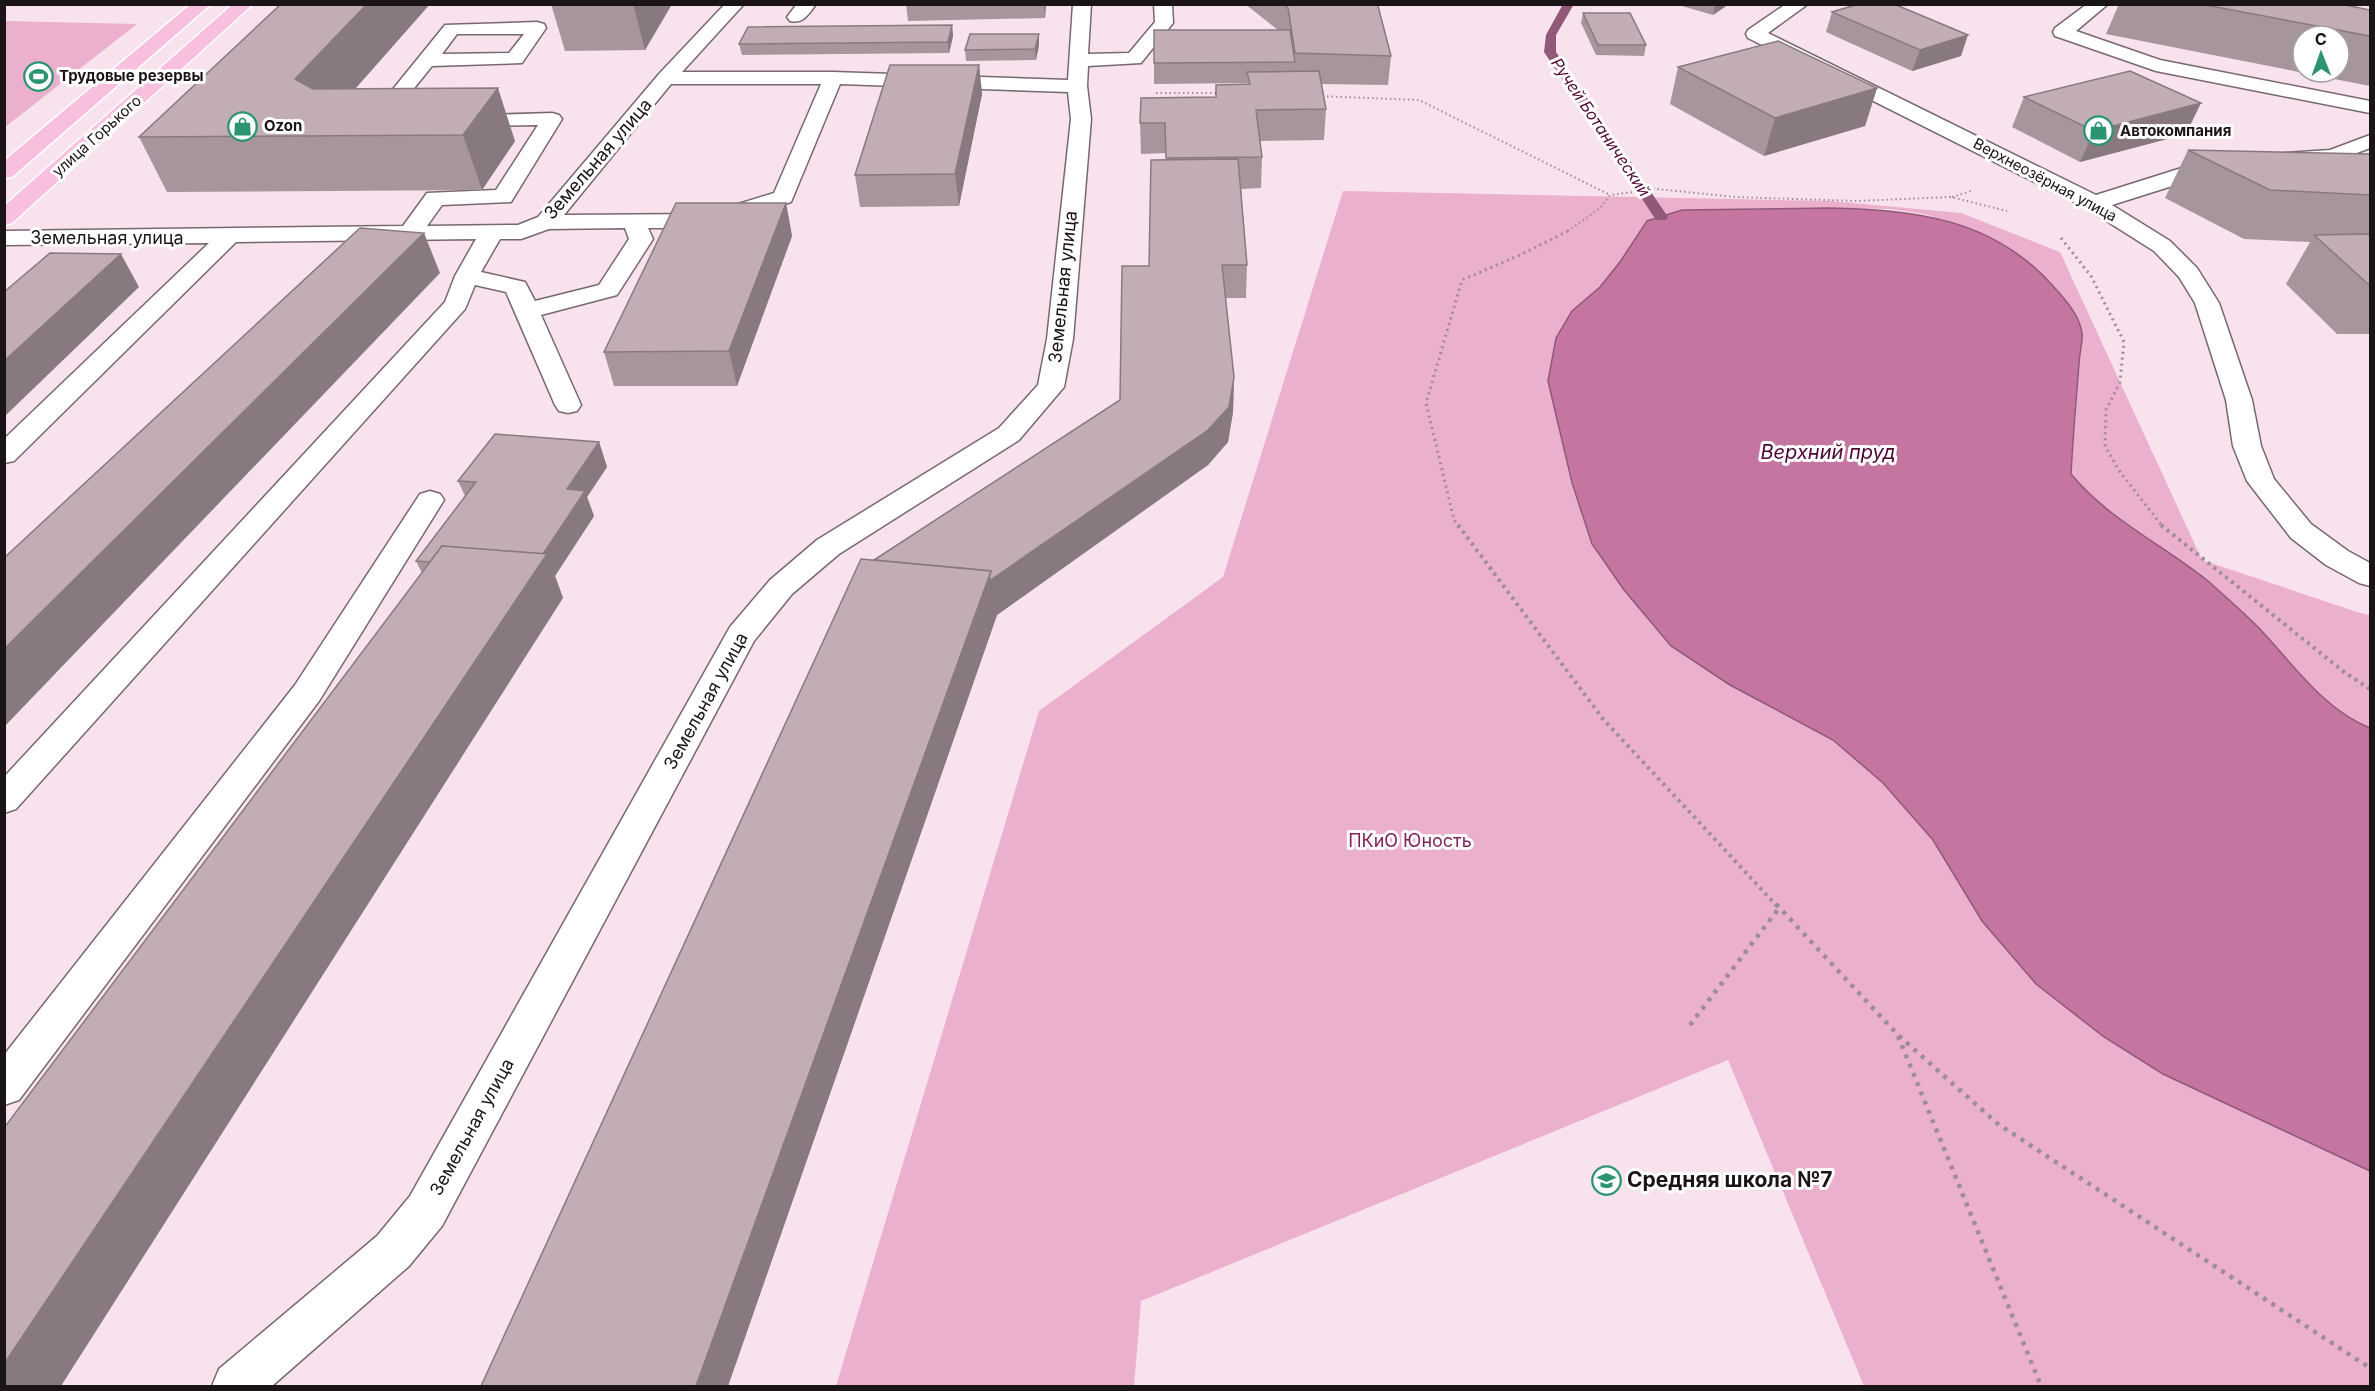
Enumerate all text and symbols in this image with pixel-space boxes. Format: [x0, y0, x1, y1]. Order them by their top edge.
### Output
north arrow [2291, 24, 2351, 84]
text: С [2315, 29, 2327, 49]
water label: Ручей Ботанический [1547, 54, 1655, 200]
sports icon: Трудовые резервы [22, 60, 54, 92]
place label: Трудовые резервы [59, 66, 204, 85]
street label: улица Горького [48, 91, 145, 180]
street label: Земельная улица [539, 94, 656, 223]
shop icon: Ozon [227, 110, 259, 142]
shop icon: Автокомпания [2083, 115, 2115, 147]
place label: Ozon [264, 116, 302, 135]
place label: Автокомпания [2120, 121, 2231, 140]
street label: Верхнеозёрная улица [1970, 134, 2120, 226]
street label: Земельная улица [1044, 210, 1081, 364]
street label: Земельная улица [30, 227, 184, 248]
water label: Верхний пруд [1760, 440, 1896, 464]
street label: Земельная улица [659, 629, 752, 773]
park label: ПКиО Юность [1348, 830, 1472, 851]
street label: Земельная улица [425, 1055, 518, 1199]
school or university icon: Средняя школа №7 [1590, 1164, 1622, 1196]
place label: Средняя школа №7 [1627, 1167, 1833, 1192]

